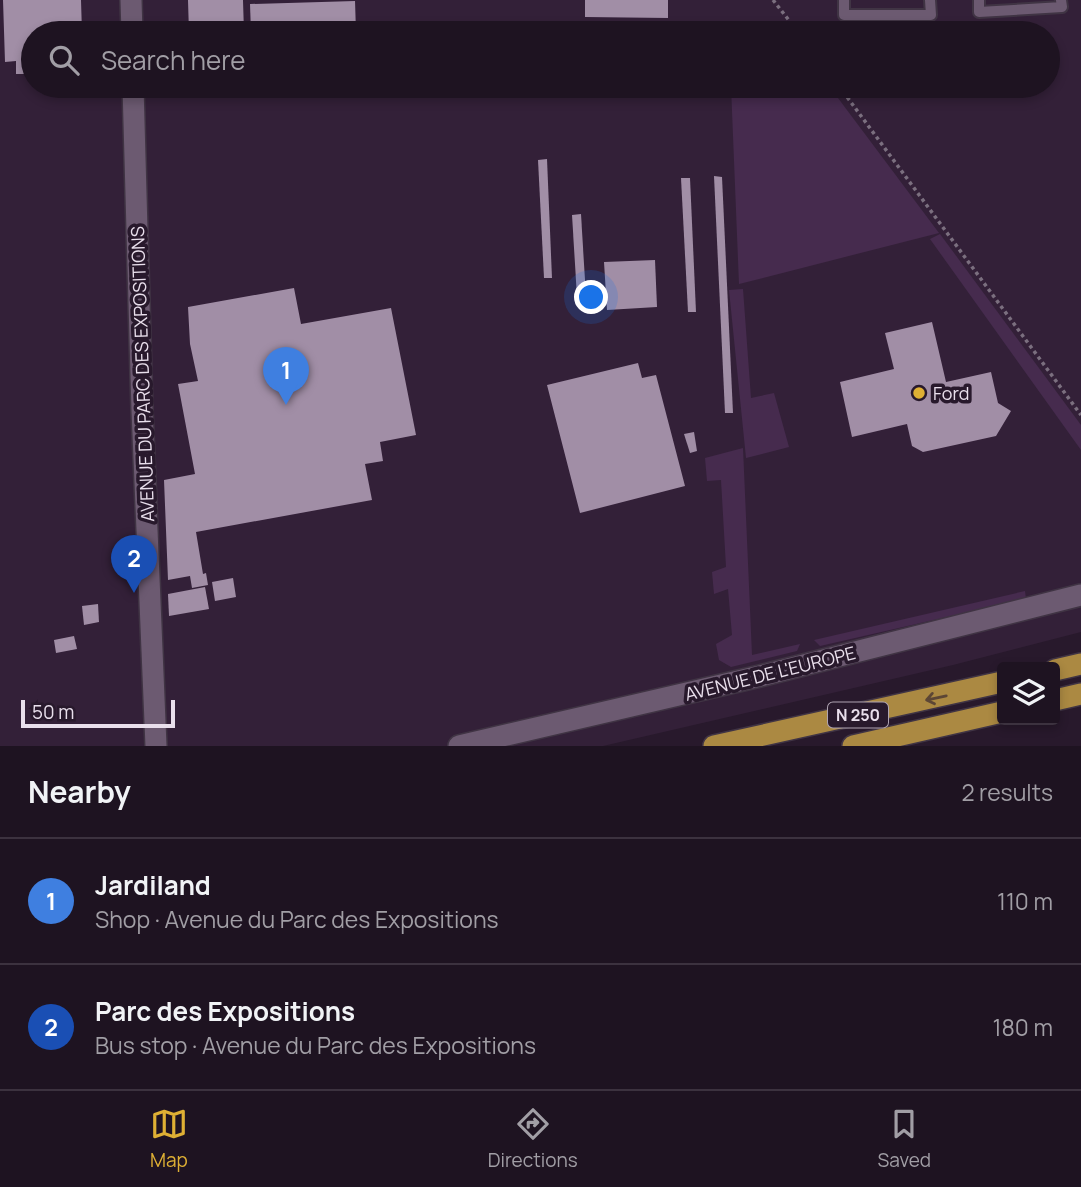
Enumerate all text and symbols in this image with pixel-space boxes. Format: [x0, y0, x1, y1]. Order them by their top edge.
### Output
search box [21, 21, 1060, 98]
icon: search [45, 41, 83, 79]
text: Search here [101, 42, 246, 78]
street label: AVENUE DU PARC DES EXPOSITIONS [125, 226, 159, 522]
your location [574, 280, 608, 314]
pin: 1 [263, 347, 309, 405]
place label: Ford [933, 381, 969, 405]
marker: Ford [911, 385, 927, 401]
pin: 2 [111, 535, 157, 593]
street label: AVENUE DE L'EUROPE [682, 640, 858, 706]
map controls [997, 662, 1060, 725]
button: layers [997, 662, 1060, 725]
one-way arrow [925, 691, 948, 705]
scale bar [21, 697, 175, 729]
text: 50 m [32, 699, 74, 725]
road number: N 250 [828, 702, 888, 728]
text: Nearby [28, 771, 131, 812]
text: 2 results [961, 776, 1053, 808]
text: Jardiland [95, 867, 211, 903]
text: 1 [46, 885, 56, 917]
text: 110 m [997, 885, 1053, 917]
text: Shop · Avenue du Parc des Expositions [95, 903, 499, 935]
text: Parc des Expositions [95, 993, 355, 1029]
text: 2 [44, 1011, 58, 1043]
text: 180 m [993, 1011, 1053, 1043]
text: Bus stop · Avenue du Parc des Expositions [95, 1029, 536, 1061]
tab: Map [150, 1105, 188, 1173]
tab: Directions [488, 1105, 578, 1173]
tab: Saved [878, 1105, 931, 1173]

